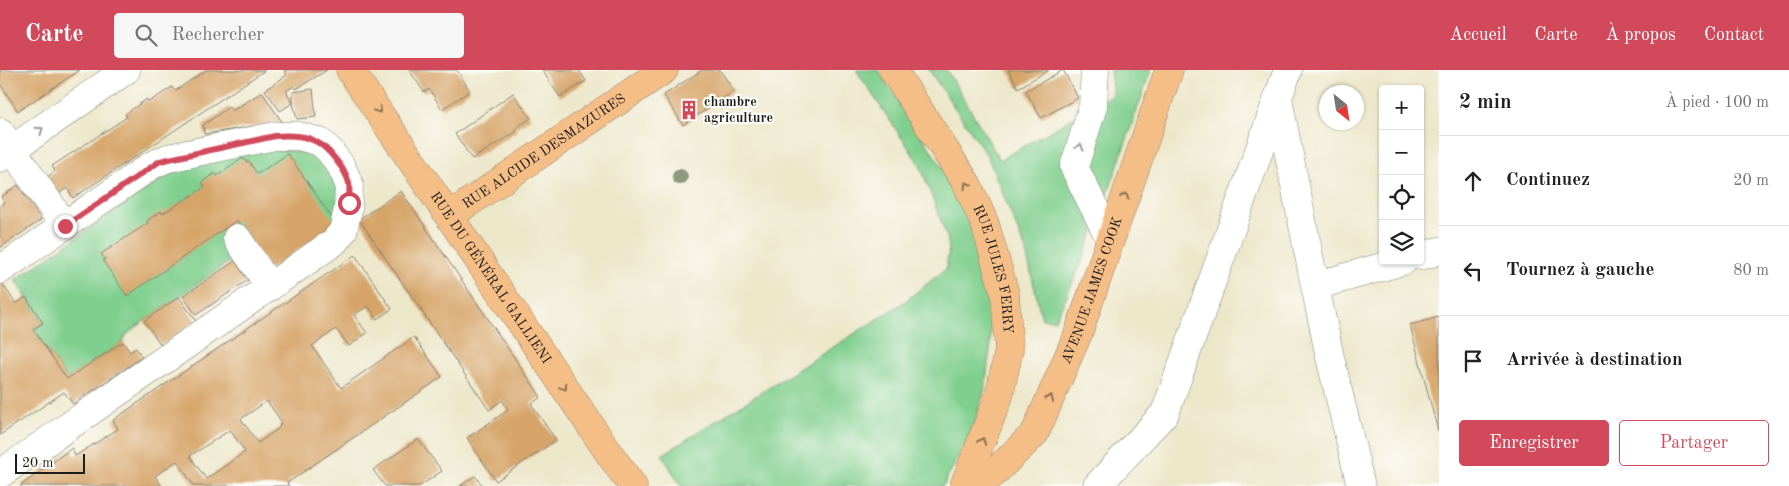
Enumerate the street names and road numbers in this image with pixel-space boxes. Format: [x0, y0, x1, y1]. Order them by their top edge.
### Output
street label: RUE ALCIDE DESMAZURES [460, 91, 628, 212]
street label: RUE DU GÉNÉRAL GALLIENI [428, 189, 554, 366]
street label: RUE JULES FERRY [970, 203, 1015, 334]
street label: AVENUE JAMES COOK [1059, 215, 1125, 366]

